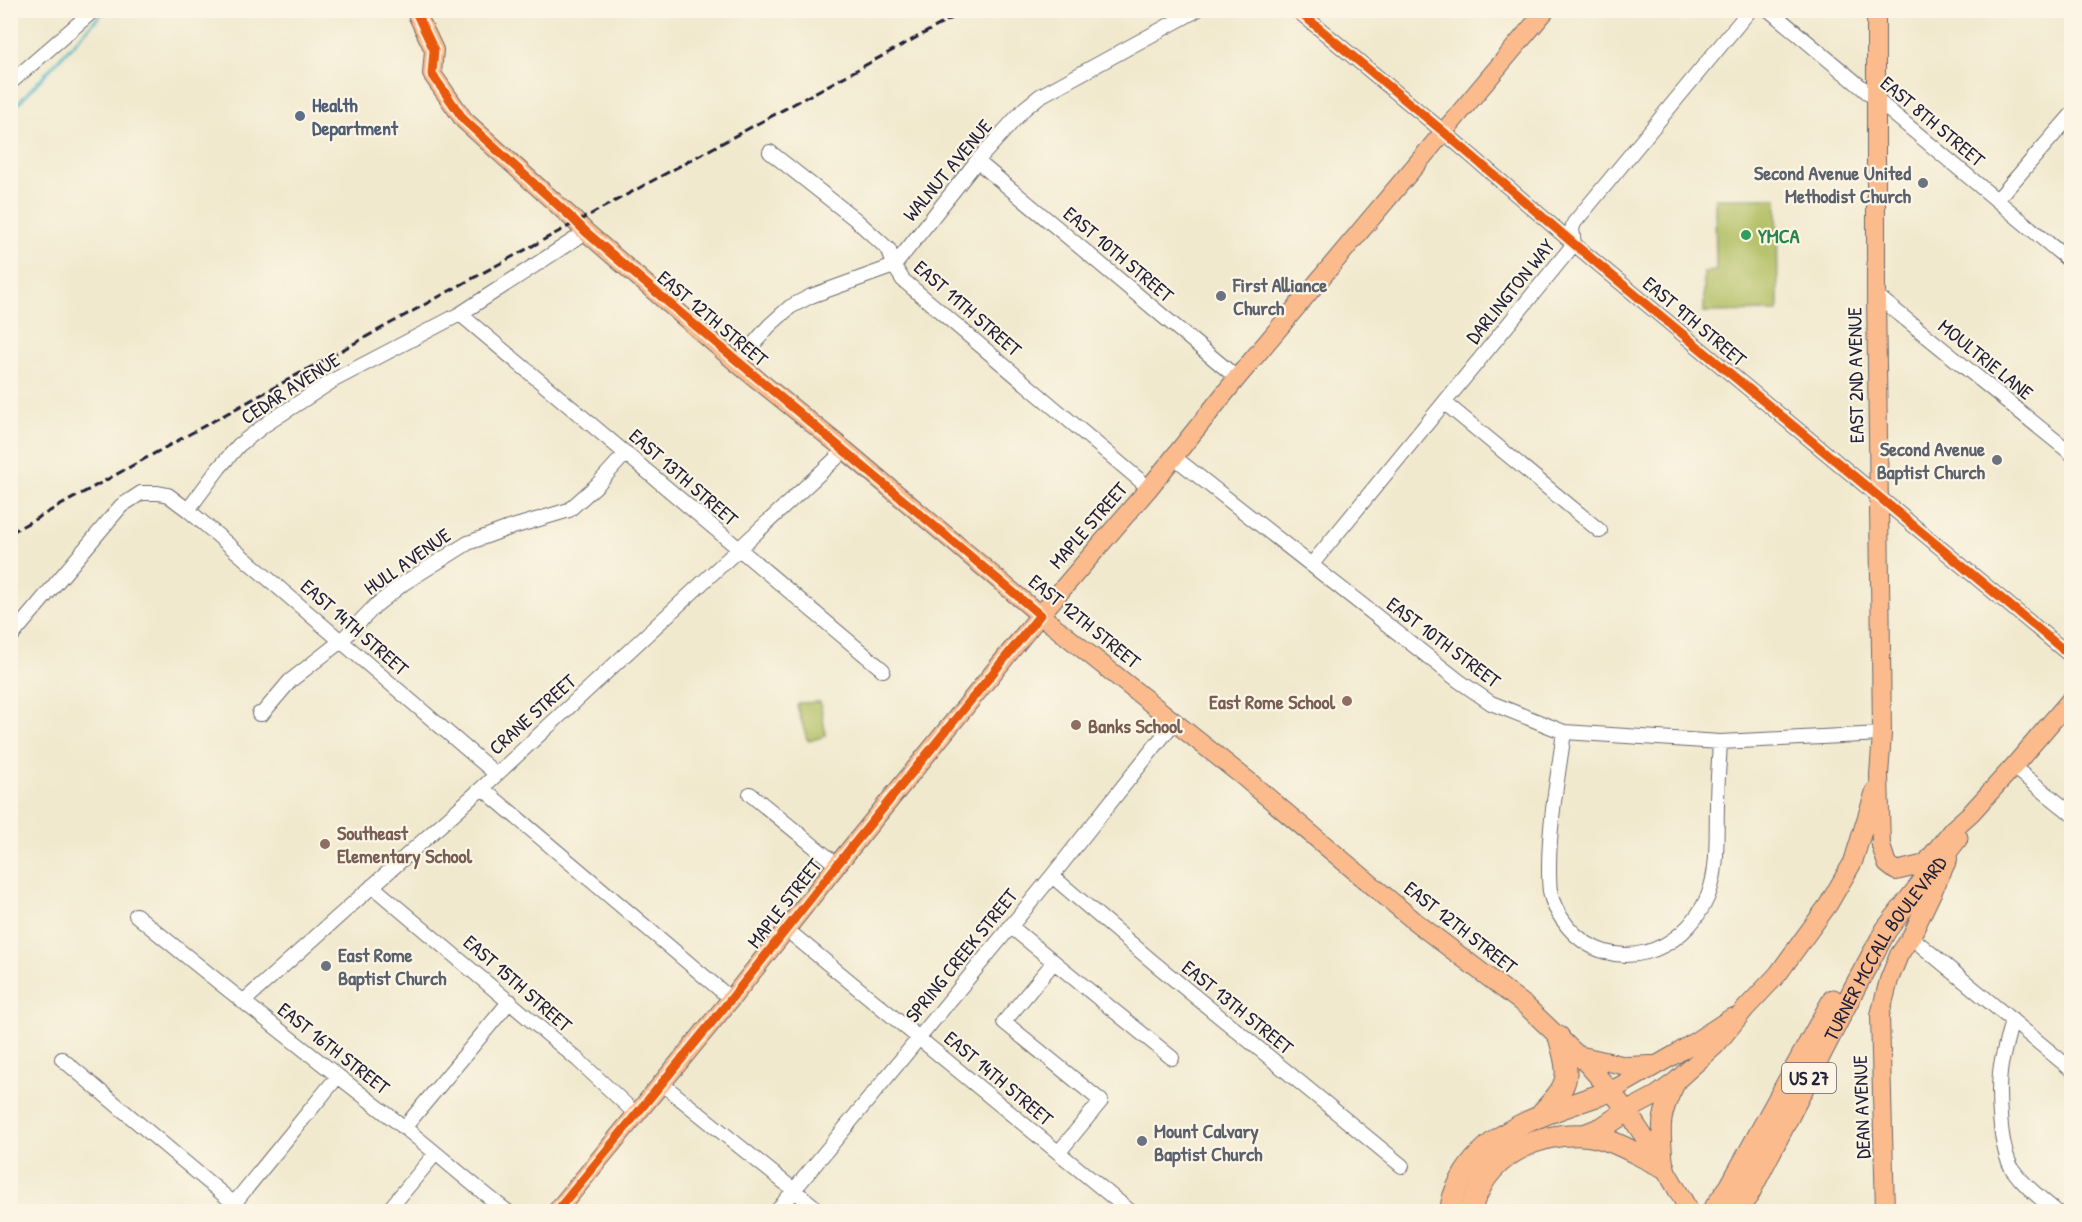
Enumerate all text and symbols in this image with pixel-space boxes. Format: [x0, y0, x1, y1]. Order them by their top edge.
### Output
street label: EAST 8TH STREET [1875, 69, 1991, 173]
place label: Health Department [312, 91, 399, 142]
marker: Health Department [293, 109, 307, 123]
street label: WALNUT AVENUE [896, 113, 998, 227]
place label: Second Avenue United Methodist Church [1754, 159, 1912, 209]
marker: Second Avenue United Methodist Church [1916, 176, 1930, 190]
street label: EAST 10TH STREET [1058, 200, 1180, 308]
place label: YMCA [1758, 222, 1800, 249]
marker: YMCA [1739, 228, 1753, 242]
street label: DARLINGTON WAY [1459, 233, 1561, 349]
street label: EAST 11TH STREET [908, 254, 1028, 363]
street label: EAST 12TH STREET [652, 264, 774, 373]
street label: EAST 9TH STREET [1638, 270, 1753, 373]
place label: First Alliance Church [1232, 271, 1327, 321]
marker: First Alliance Church [1214, 289, 1228, 303]
street label: EAST 2ND AVENUE [1840, 307, 1870, 443]
street label: MOULTRIE LANE [1933, 312, 2039, 406]
street label: CEDAR AVENUE [235, 346, 345, 430]
street label: EAST 13TH STREET [624, 422, 745, 532]
place label: Second Avenue Baptist Church [1877, 435, 1986, 486]
marker: Second Avenue Baptist Church [1990, 453, 2004, 467]
street label: MAPLE STREET [1043, 475, 1134, 574]
street label: HULL AVENUE [358, 521, 456, 601]
street label: EAST 12TH STREET [1024, 568, 1147, 675]
street label: EAST 14TH STREET [295, 573, 415, 682]
street label: EAST 10TH STREET [1382, 590, 1507, 694]
street label: CRANE STREET [483, 667, 582, 760]
place label: East Rome School [1209, 688, 1336, 715]
marker: East Rome School [1340, 694, 1354, 708]
place label: Banks School [1088, 712, 1183, 739]
marker: Banks School [1069, 718, 1083, 732]
place label: Southeast Elementary School [337, 819, 473, 870]
marker: Southeast Elementary School [318, 837, 332, 851]
street label: TURNER MCCALL BOULEVARD [1816, 849, 1952, 1045]
street label: MAPLE STREET [740, 852, 828, 953]
street label: EAST 12TH STREET [1399, 874, 1524, 980]
street label: SPRING CREEK STREET [899, 882, 1024, 1028]
street label: EAST 15TH STREET [458, 928, 578, 1038]
place label: East Rome Baptist Church [338, 941, 447, 992]
street label: EAST 13TH STREET [1177, 954, 1300, 1061]
marker: East Rome Baptist Church [319, 959, 333, 973]
street label: EAST 16TH STREET [273, 996, 396, 1101]
street label: EAST 14TH STREET [939, 1024, 1060, 1132]
street label: DEAN AVENUE [1846, 1055, 1876, 1159]
road number: US 27 [1782, 1063, 1836, 1093]
place label: Mount Calvary Baptist Church [1154, 1117, 1263, 1168]
marker: Mount Calvary Baptist Church [1135, 1134, 1149, 1148]

